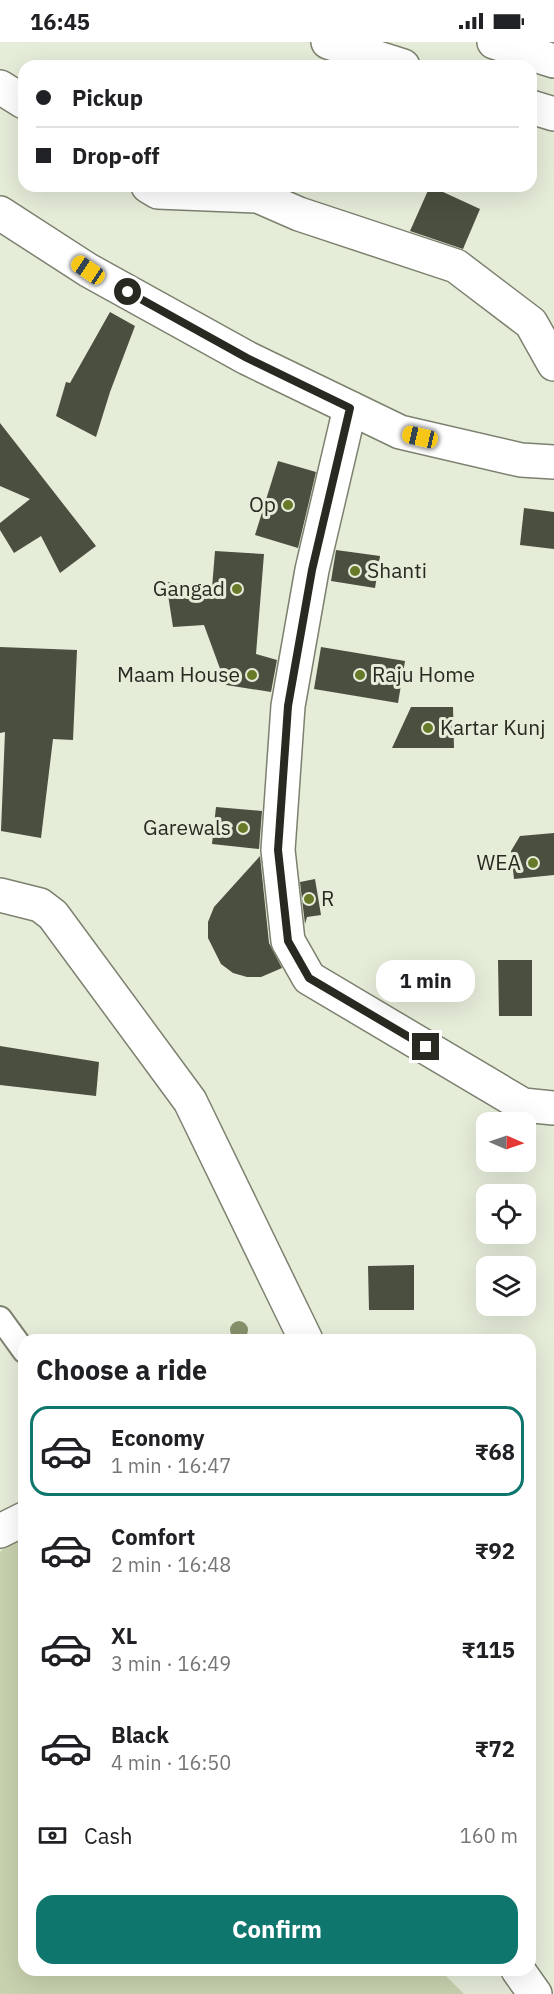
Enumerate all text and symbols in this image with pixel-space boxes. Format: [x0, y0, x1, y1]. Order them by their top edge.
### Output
text: 16:45 [30, 7, 90, 36]
text: Pickup [72, 83, 143, 112]
text: Drop-off [72, 141, 159, 170]
car [68, 252, 108, 288]
route start [114, 278, 141, 305]
car [400, 424, 440, 450]
place label: Op [249, 490, 276, 518]
marker: Op [281, 498, 295, 512]
place label: Shanti [367, 556, 427, 584]
marker: Shanti [348, 564, 362, 578]
place label: Gangad [153, 574, 225, 602]
marker: Gangad [230, 582, 244, 596]
place label: Maam House [117, 660, 240, 688]
place label: Raju Home [372, 660, 475, 688]
marker: Maam House [245, 668, 259, 682]
marker: Raju Home [353, 668, 367, 682]
place label: Kartar Kunj [440, 713, 545, 741]
marker: Kartar Kunj [421, 721, 435, 735]
place label: Garewals [143, 813, 231, 841]
marker: Garewals [236, 821, 250, 835]
place label: WEA [477, 848, 521, 876]
marker: WEA [526, 856, 540, 870]
place label: R [321, 884, 334, 912]
marker: R [302, 892, 316, 906]
callout: 1 min [376, 960, 476, 1002]
text: 1 min [399, 967, 452, 994]
route end [412, 1033, 439, 1060]
north arrow [476, 1112, 536, 1172]
map controls [476, 1112, 536, 1316]
button: locate [476, 1184, 536, 1244]
button: layers [476, 1256, 536, 1316]
text: Choose a ride [36, 1352, 207, 1387]
text: Economy [111, 1423, 205, 1452]
icon: car [39, 1424, 93, 1478]
text: ₹68 [475, 1437, 515, 1466]
text: 1 min · 16:47 [111, 1452, 231, 1479]
text: Comfort [111, 1522, 195, 1551]
icon: car [39, 1523, 93, 1577]
text: ₹92 [475, 1536, 515, 1565]
text: 2 min · 16:48 [111, 1551, 231, 1578]
text: XL [111, 1621, 137, 1650]
icon: car [39, 1622, 93, 1676]
text: ₹115 [462, 1635, 515, 1664]
text: 3 min · 16:49 [111, 1650, 231, 1677]
text: Black [111, 1720, 169, 1749]
icon: car [39, 1721, 93, 1775]
text: ₹72 [475, 1734, 515, 1763]
text: 4 min · 16:50 [111, 1749, 231, 1776]
icon: cash [36, 1819, 69, 1852]
text: Cash [84, 1821, 133, 1850]
text: 160 m [460, 1822, 518, 1849]
button: Confirm [36, 1895, 518, 1964]

